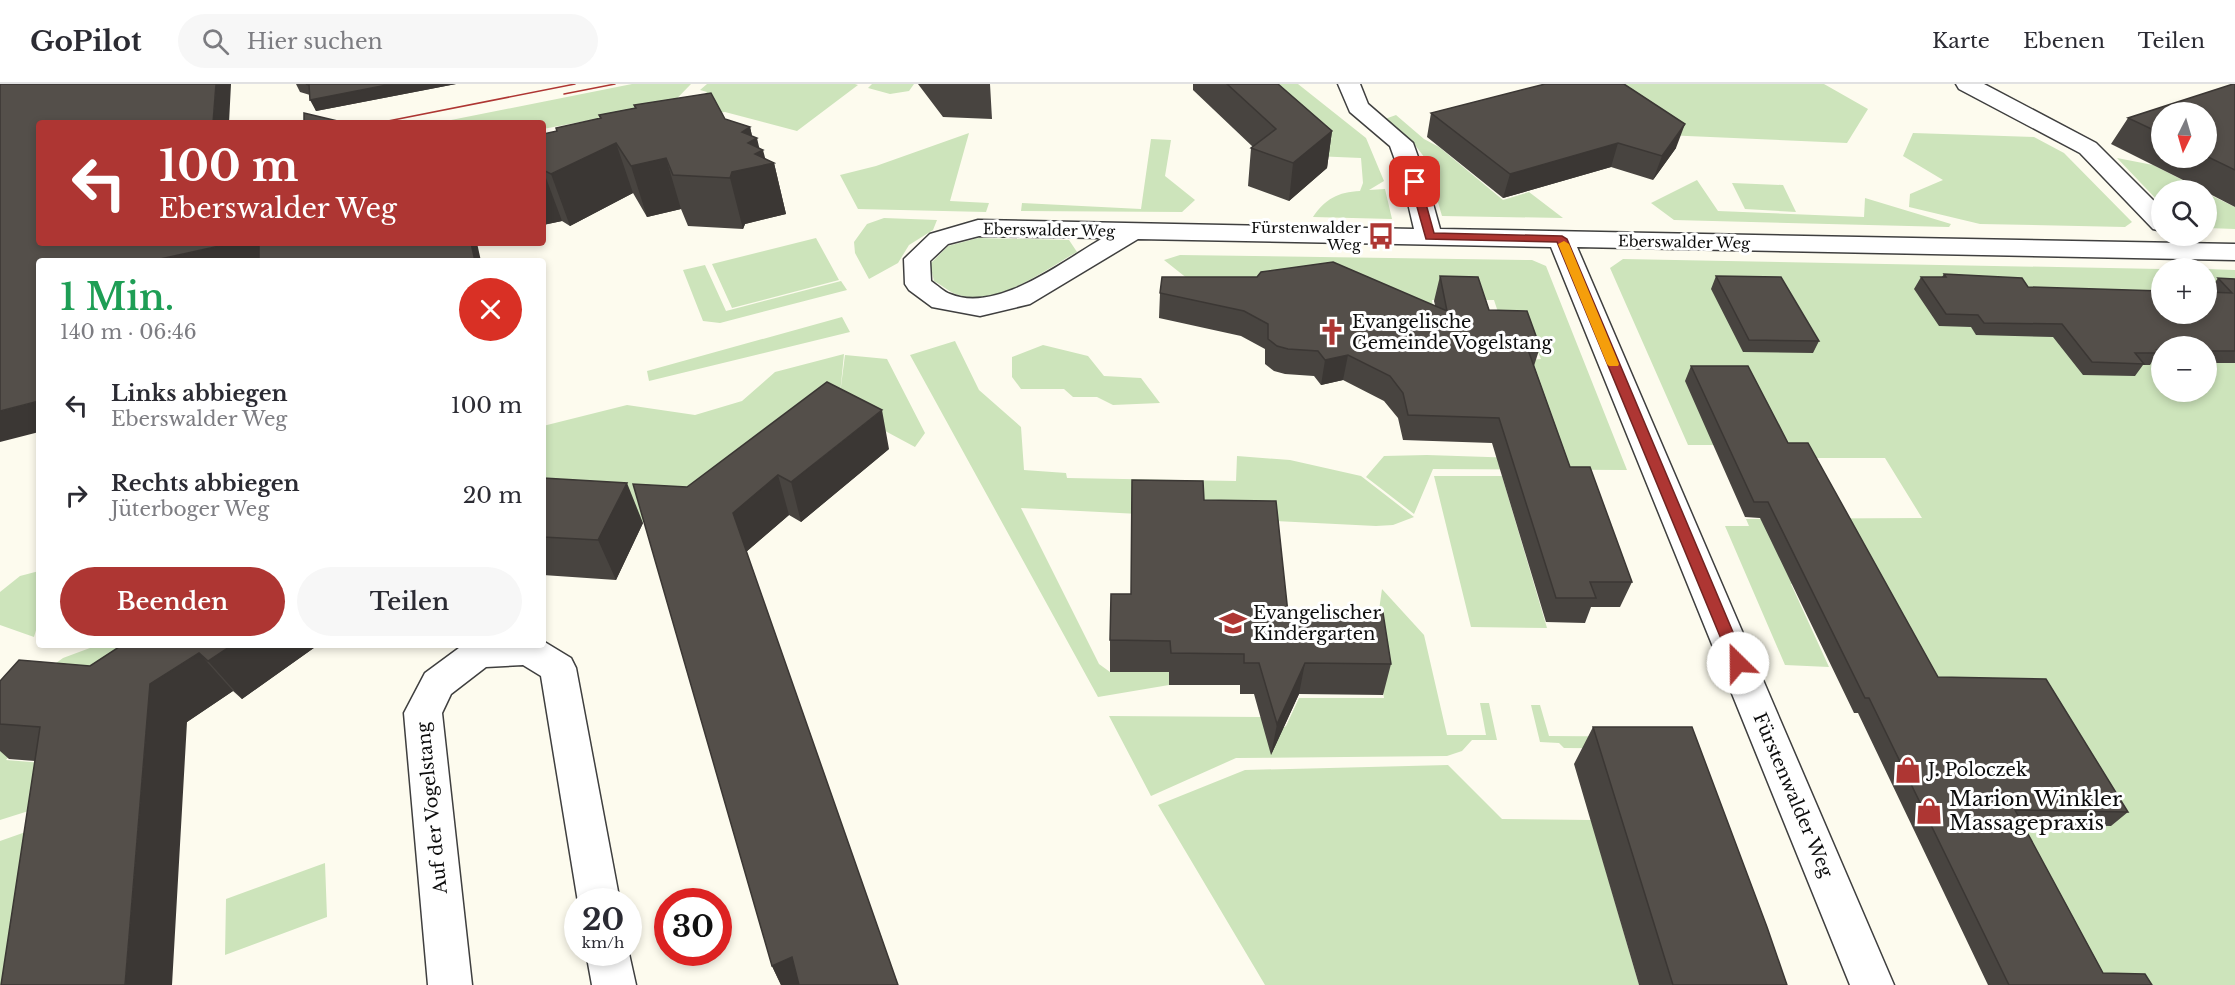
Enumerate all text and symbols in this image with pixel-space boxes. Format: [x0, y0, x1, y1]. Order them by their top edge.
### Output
search box [178, 14, 598, 68]
text: GoPilot [30, 24, 142, 59]
icon: search [199, 25, 232, 58]
text: Hier suchen [247, 28, 383, 55]
text: Karte [1932, 28, 1990, 54]
text: Ebenen [2023, 28, 2105, 54]
text: Teilen [2138, 28, 2205, 54]
north arrow [2151, 102, 2217, 168]
map controls [2151, 102, 2217, 402]
text: 100 m [159, 140, 298, 192]
icon: left [60, 144, 138, 222]
pin [1389, 156, 1440, 207]
icon: arrive [1398, 165, 1431, 198]
button: search [2151, 180, 2217, 246]
text: Eberswalder Weg [159, 192, 397, 225]
place label: Fürstenwalder Weg [1251, 218, 1362, 254]
street label: Eberswalder Weg [983, 219, 1116, 241]
bus stop icon: Fürstenwalder Weg [1366, 221, 1396, 251]
street label: Eberswalder Weg [1618, 231, 1751, 253]
button: + [2151, 258, 2217, 324]
text: 1 Min. [60, 275, 174, 320]
button: close [459, 278, 522, 341]
place label: Evangelische Gemeinde Vogelstang [1352, 311, 1553, 354]
church icon: Evangelische Gemeinde Vogelstang [1317, 317, 1347, 347]
text: 140 m · 06:46 [60, 320, 197, 344]
button: − [2151, 336, 2217, 402]
text: Links abbiegen [111, 380, 288, 407]
icon: left [60, 389, 93, 422]
text: 100 m [451, 392, 522, 419]
text: Eberswalder Weg [111, 407, 287, 431]
text: Rechts abbiegen [111, 470, 300, 497]
icon: right [60, 479, 93, 512]
text: 20 m [463, 482, 522, 509]
text: Jüterboger Weg [111, 497, 269, 521]
button: Beenden [60, 567, 285, 636]
button: Teilen [297, 567, 522, 636]
place label: Evangelischer Kindergarten [1253, 602, 1381, 645]
school or university icon: Evangelischer Kindergarten [1218, 608, 1248, 638]
position arrow [1706, 631, 1770, 695]
street label: Fürstenwalder Weg [1748, 709, 1838, 881]
street label: Auf der Vogelstang [412, 721, 452, 896]
shop icon: J. Poloczek [1893, 755, 1923, 785]
place label: J. Poloczek [1926, 759, 2027, 781]
place label: Marion Winkler Massagepraxis [1949, 786, 2122, 836]
shop icon: Marion Winkler Massagepraxis [1914, 796, 1944, 826]
speed limit sign: 30 [654, 888, 732, 966]
text: 20 [582, 901, 624, 938]
text: km/h [582, 933, 624, 952]

